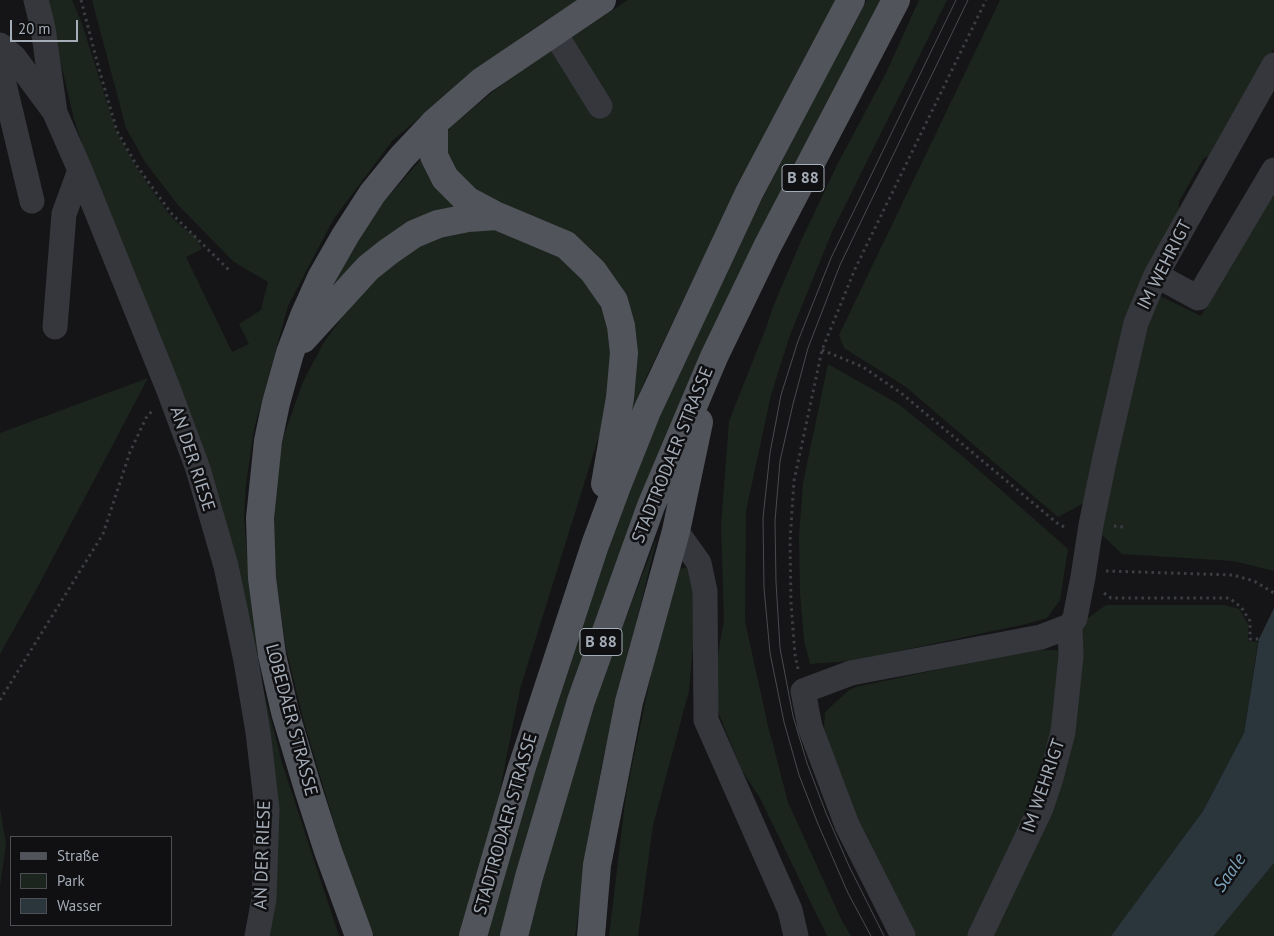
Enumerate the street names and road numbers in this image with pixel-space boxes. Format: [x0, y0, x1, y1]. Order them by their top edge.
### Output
road number: B 88 [782, 164, 824, 192]
street label: IM WEHRIGT [1133, 216, 1197, 314]
street label: STADTRODAER STRASSE [628, 364, 718, 546]
street label: AN DER RIESE [165, 404, 219, 514]
road number: B 88 [580, 628, 622, 656]
street label: LOBEDAER STRASSE [260, 642, 322, 798]
street label: STADTRODAER STRASSE [470, 731, 542, 917]
street label: IM WEHRIGT [1018, 736, 1070, 836]
street label: AN DER RIESE [250, 800, 276, 910]

